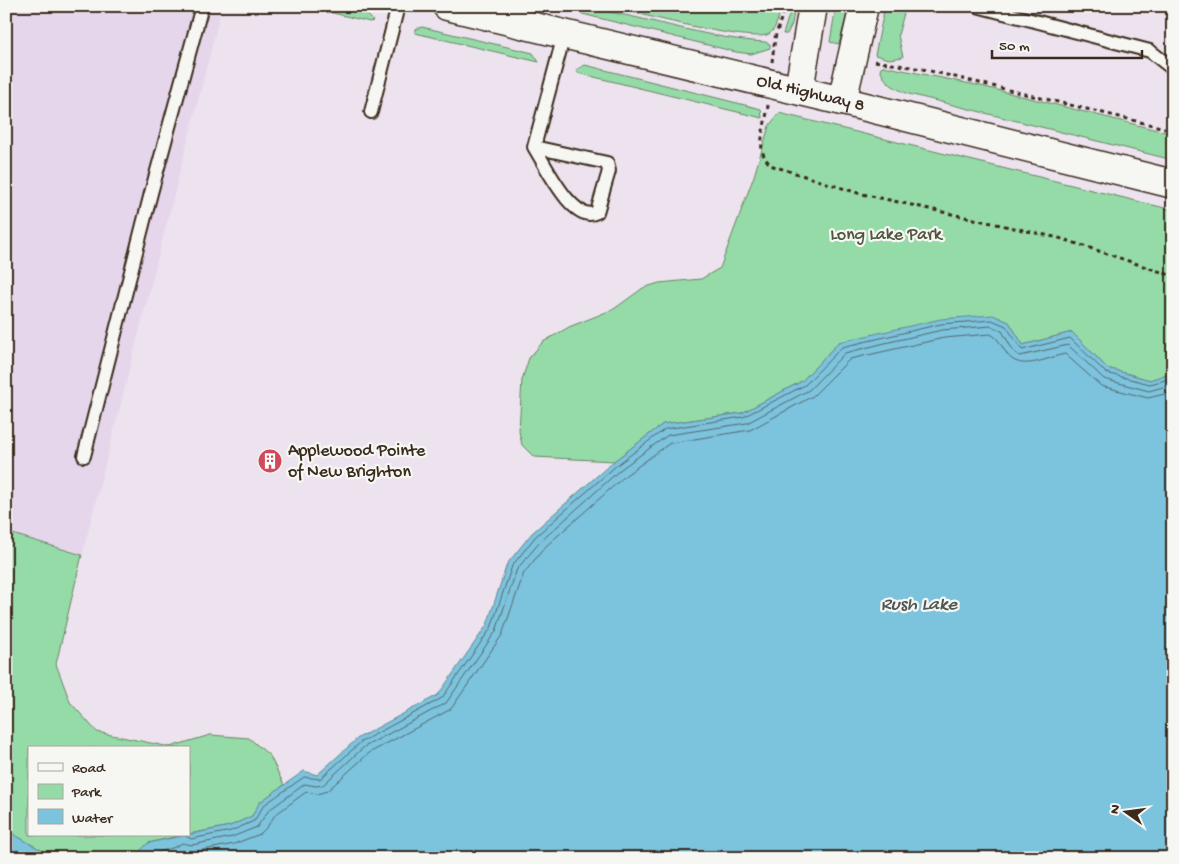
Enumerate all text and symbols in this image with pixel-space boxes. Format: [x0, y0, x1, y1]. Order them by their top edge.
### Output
scale bar [992, 28, 1142, 60]
text: 50 m [999, 38, 1030, 56]
street label: Old Highway 8 [754, 70, 867, 117]
park label: Long Lake Park [830, 225, 944, 246]
place label: Applewood Pointe of New Brighton [288, 441, 426, 483]
building icon: Applewood Pointe of New Brighton [257, 448, 283, 474]
water label: Rush Lake [881, 594, 958, 617]
legend [28, 746, 190, 836]
text: Road [72, 760, 106, 778]
text: Park [71, 784, 102, 802]
north arrow [1102, 786, 1152, 836]
text: N [1106, 803, 1125, 816]
text: Water [72, 810, 114, 828]

